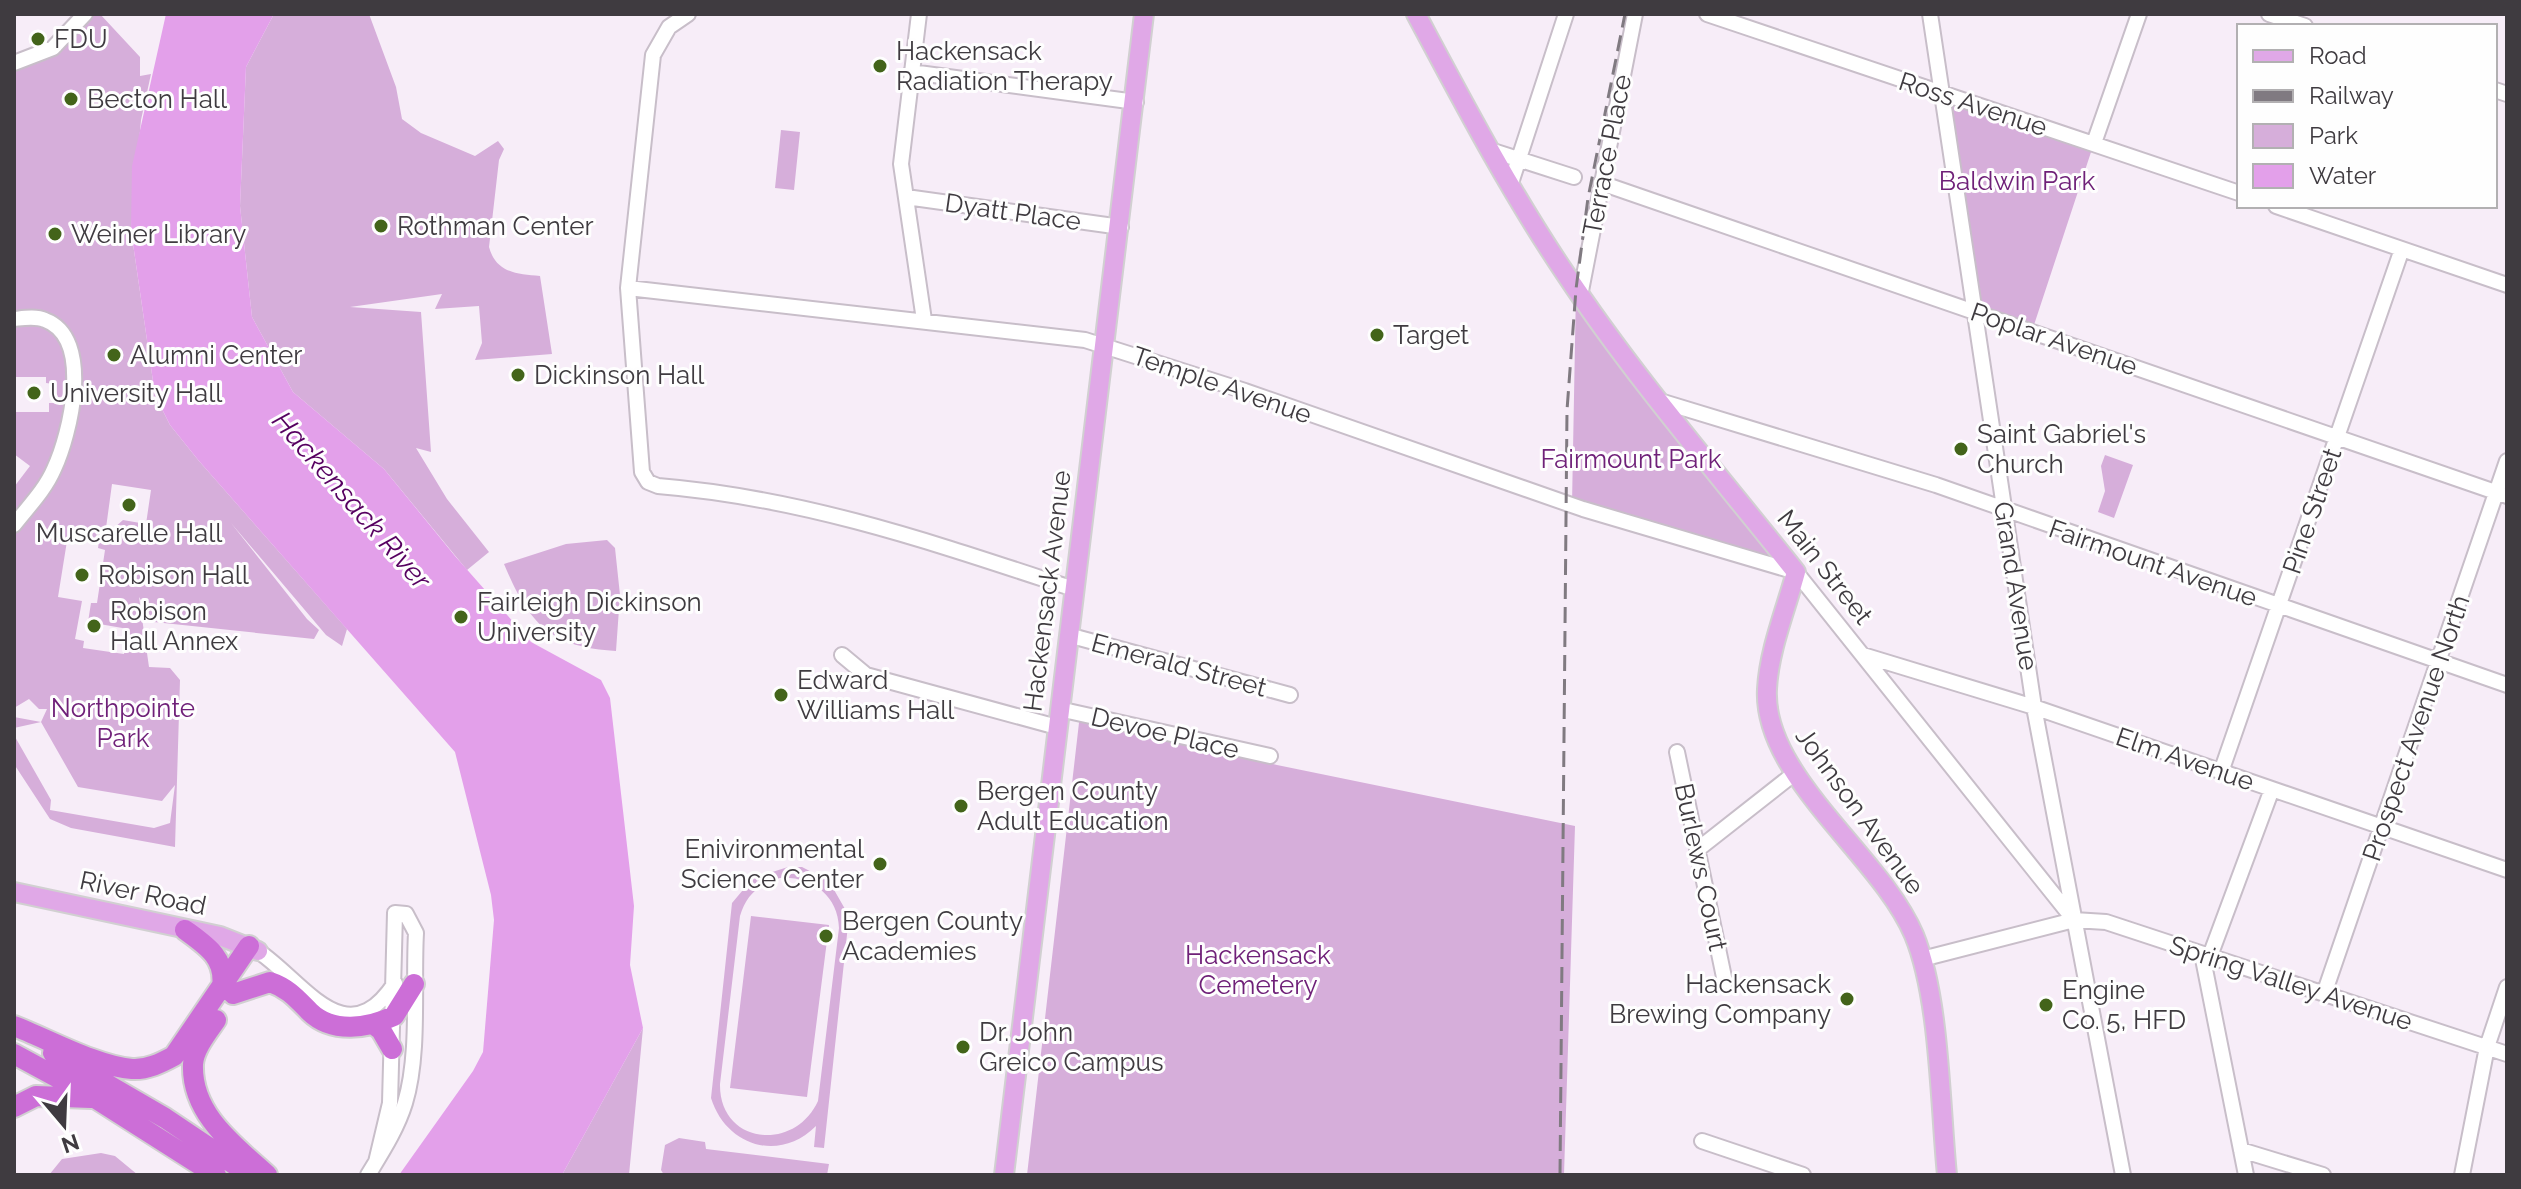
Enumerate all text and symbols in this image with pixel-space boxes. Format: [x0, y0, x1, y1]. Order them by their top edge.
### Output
place label: FDU [54, 24, 108, 54]
legend [2237, 24, 2497, 208]
marker: FDU [29, 30, 47, 48]
place label: Hackensack Radiation Therapy [896, 36, 1113, 96]
text: Road [2309, 41, 2367, 70]
marker: Hackensack Radiation Therapy [871, 57, 889, 75]
street label: Ross Avenue [1895, 66, 2051, 142]
street label: Terrace Place [1577, 72, 1637, 238]
text: Railway [2309, 81, 2394, 110]
place label: Becton Hall [87, 84, 228, 114]
marker: Becton Hall [62, 90, 80, 108]
text: Park [2309, 121, 2358, 150]
text: Water [2309, 161, 2377, 190]
park label: Baldwin Park [1939, 166, 2095, 196]
street label: Dyatt Place [943, 188, 1083, 236]
place label: Rothman Center [397, 211, 594, 241]
marker: Rothman Center [372, 217, 390, 235]
place label: Weiner Library [71, 219, 246, 249]
marker: Weiner Library [46, 225, 64, 243]
street label: Poplar Avenue [1967, 296, 2141, 382]
place label: Target [1393, 320, 1469, 350]
marker: Target [1368, 326, 1386, 344]
place label: Alumni Center [130, 340, 302, 370]
street label: Temple Avenue [1128, 340, 1316, 430]
marker: Alumni Center [105, 346, 123, 364]
place label: Dickinson Hall [534, 360, 705, 390]
marker: Dickinson Hall [509, 366, 527, 384]
place label: University Hall [50, 378, 223, 408]
marker: University Hall [25, 384, 43, 402]
water label: Hackensack River [265, 405, 439, 597]
place label: Saint Gabriel's Church [1977, 419, 2146, 479]
marker: Saint Gabriel's Church [1952, 440, 1970, 458]
park label: Fairmount Park [1541, 444, 1722, 474]
street label: Pine Street [2276, 444, 2348, 578]
street label: Hackensack Avenue [1017, 469, 1077, 713]
marker: Muscarelle Hall [120, 496, 138, 514]
street label: Grand Avenue [1988, 500, 2044, 672]
street label: Main Street [1771, 504, 1879, 630]
street label: Fairmount Avenue [2045, 513, 2261, 613]
place label: Muscarelle Hall [36, 518, 223, 548]
place label: Robison Hall [98, 560, 250, 590]
marker: Robison Hall [73, 566, 91, 584]
place label: Fairleigh Dickinson University [477, 587, 702, 647]
street label: Prospect Avenue North [2356, 591, 2476, 865]
place label: Robison Hall Annex [110, 596, 238, 656]
marker: Fairleigh Dickinson University [452, 608, 470, 626]
marker: Robison Hall Annex [85, 617, 103, 635]
street label: Emerald Street [1088, 627, 1270, 703]
place label: Edward Williams Hall [797, 665, 955, 725]
marker: Edward Williams Hall [772, 686, 790, 704]
park label: Northpointe Park [51, 693, 195, 753]
street label: Devoe Place [1088, 701, 1242, 765]
street label: Elm Avenue [2112, 721, 2258, 797]
street label: Johnson Avenue [1790, 722, 1930, 900]
place label: Bergen County Adult Education [977, 776, 1169, 836]
street label: Burlews Court [1669, 781, 1733, 954]
marker: Bergen County Adult Education [952, 797, 970, 815]
place label: Enivironmental Science Center [681, 834, 865, 894]
marker: Enivironmental Science Center [871, 855, 889, 873]
street label: River Road [77, 865, 209, 921]
place label: Bergen County Academies [842, 906, 1023, 966]
marker: Bergen County Academies [817, 927, 835, 945]
street label: Spring Valley Avenue [2166, 930, 2416, 1036]
park label: Hackensack Cemetery [1185, 940, 1331, 1000]
place label: Hackensack Brewing Company [1609, 969, 1831, 1029]
place label: Engine Co. 5, HFD [2062, 975, 2186, 1035]
marker: Hackensack Brewing Company [1838, 990, 1856, 1008]
marker: Engine Co. 5, HFD [2037, 996, 2055, 1014]
place label: Dr. John Greico Campus [979, 1017, 1163, 1077]
marker: Dr. John Greico Campus [954, 1038, 972, 1056]
north arrow [24, 1085, 104, 1165]
text: N [58, 1129, 83, 1159]

